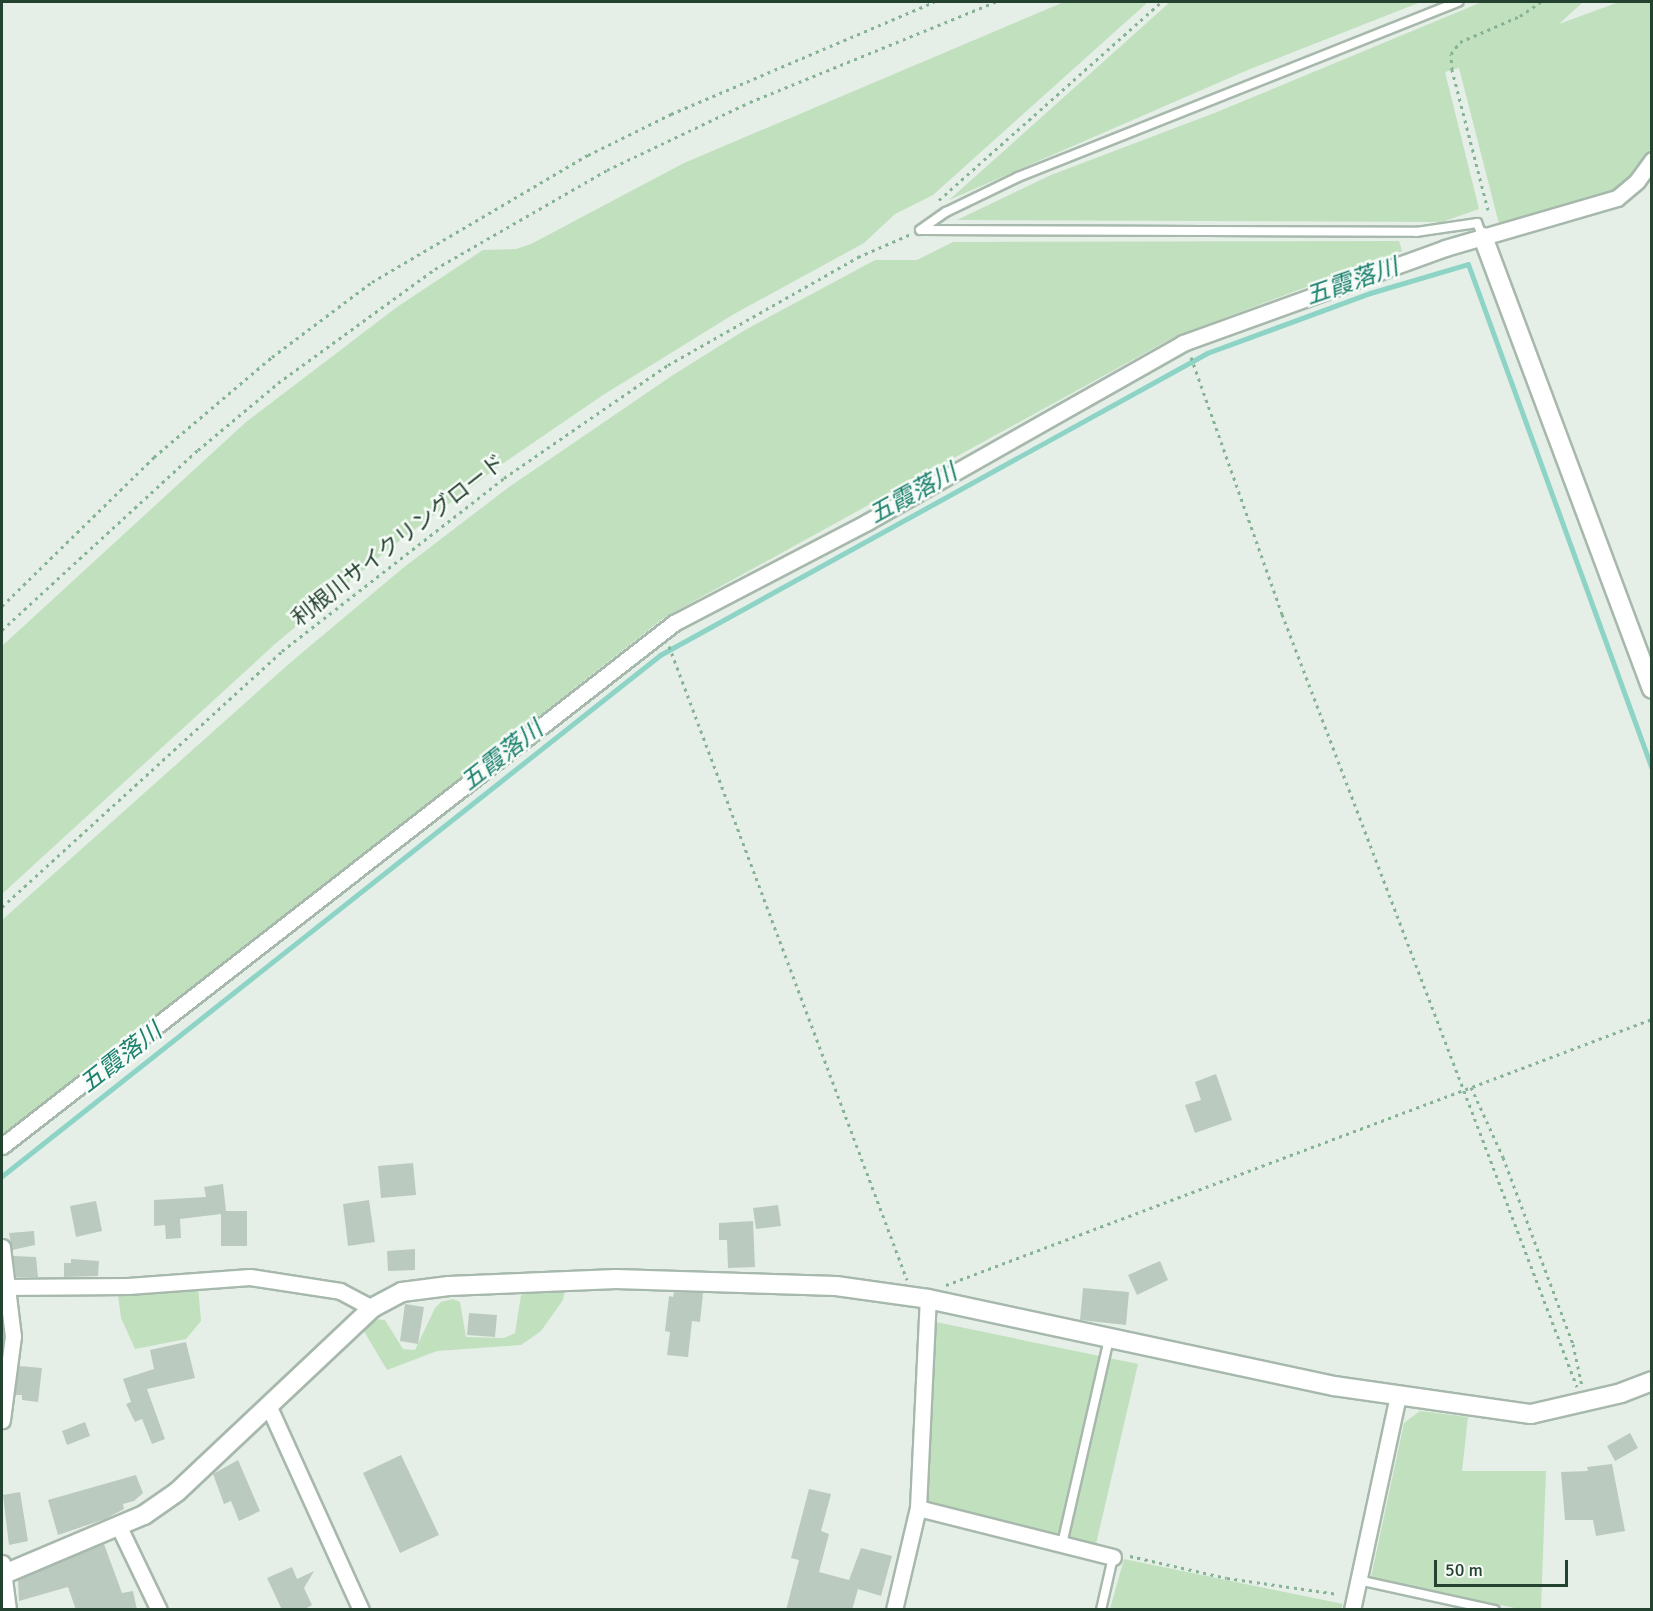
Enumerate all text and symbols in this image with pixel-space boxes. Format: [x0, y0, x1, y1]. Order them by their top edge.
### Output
water label: 五霞落川 [1302, 253, 1402, 311]
street label: 利根川サイクリングロード [286, 448, 510, 632]
water label: 五霞落川 [864, 458, 962, 530]
water label: 五霞落川 [455, 715, 549, 797]
water label: 五霞落川 [74, 1017, 168, 1099]
scale bar [1437, 1548, 1570, 1586]
text: 50 m [1445, 1559, 1483, 1581]

